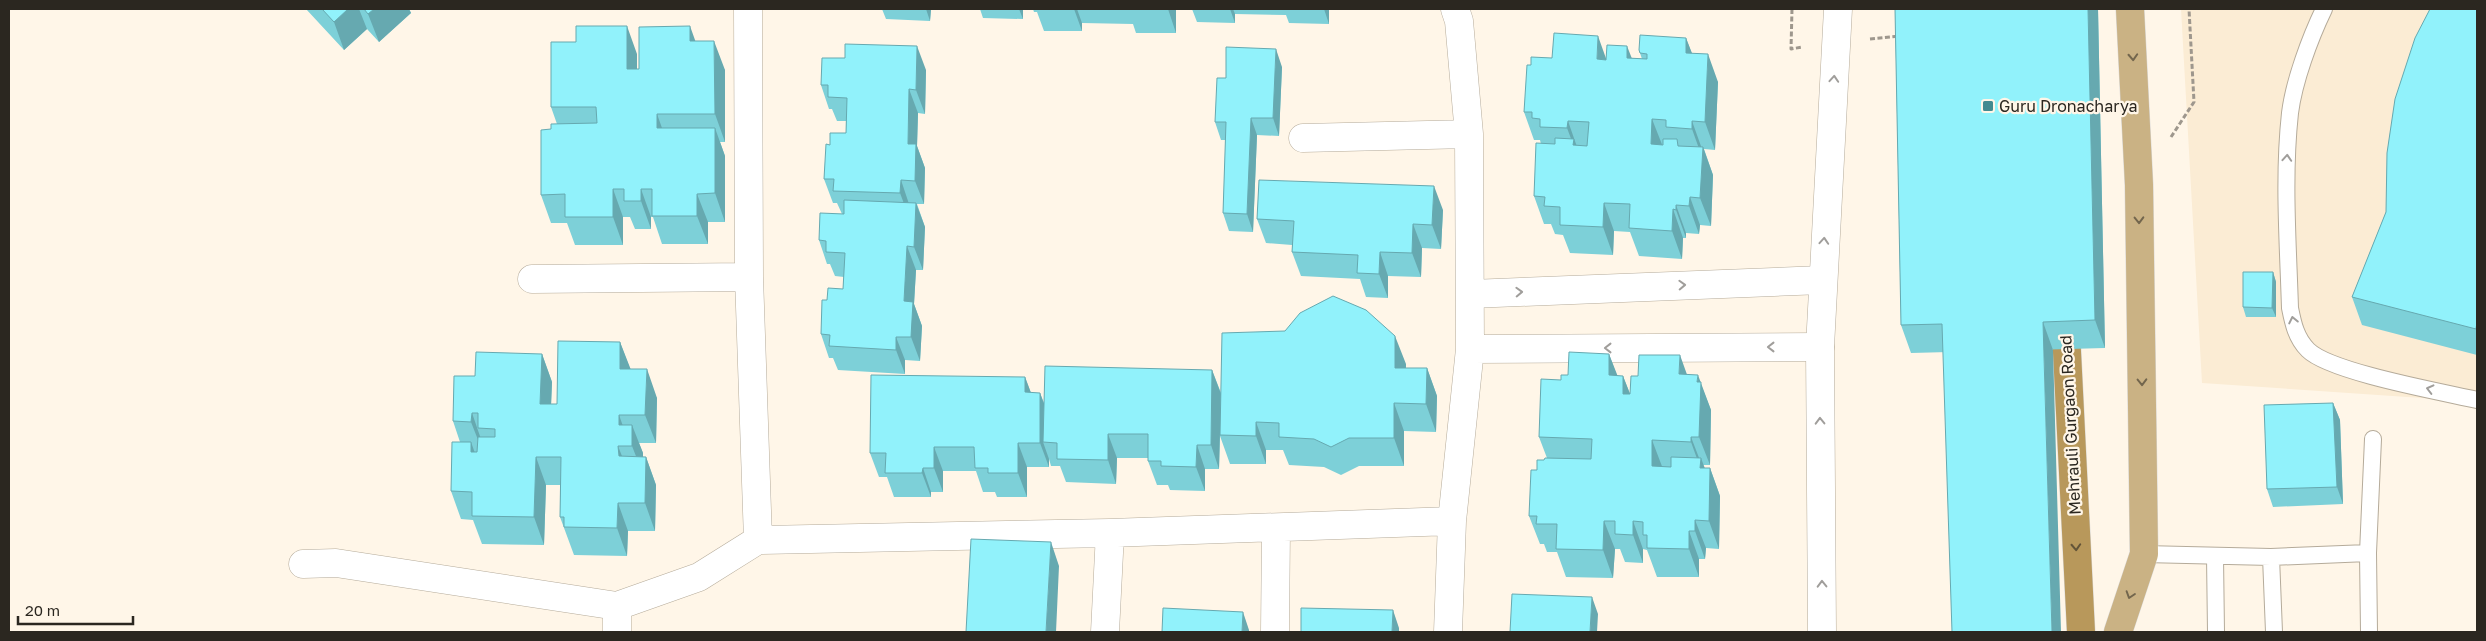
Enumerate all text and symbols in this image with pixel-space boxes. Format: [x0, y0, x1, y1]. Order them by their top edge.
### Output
one-way arrow [2127, 54, 2138, 62]
one-way arrow [1829, 75, 1840, 83]
place label: Guru Dronacharya [1999, 96, 2137, 116]
marker: Guru Dronacharya [1981, 99, 1995, 113]
one-way arrow [2281, 154, 2292, 162]
one-way arrow [2134, 216, 2145, 224]
one-way arrow [1819, 237, 1830, 245]
one-way arrow [1678, 280, 1686, 290]
one-way arrow [1516, 286, 1524, 297]
one-way arrow [2288, 316, 2298, 325]
street label: Mehrauli Gurgaon Road [2055, 335, 2085, 515]
one-way arrow [1767, 342, 1774, 352]
one-way arrow [1604, 343, 1612, 353]
one-way arrow [2136, 379, 2147, 387]
one-way arrow [2425, 384, 2434, 395]
one-way arrow [1815, 417, 1825, 424]
one-way arrow [2071, 543, 2082, 551]
one-way arrow [1817, 579, 1827, 587]
one-way arrow [2126, 590, 2136, 599]
scale bar [18, 594, 132, 626]
text: 20 m [25, 601, 60, 619]

